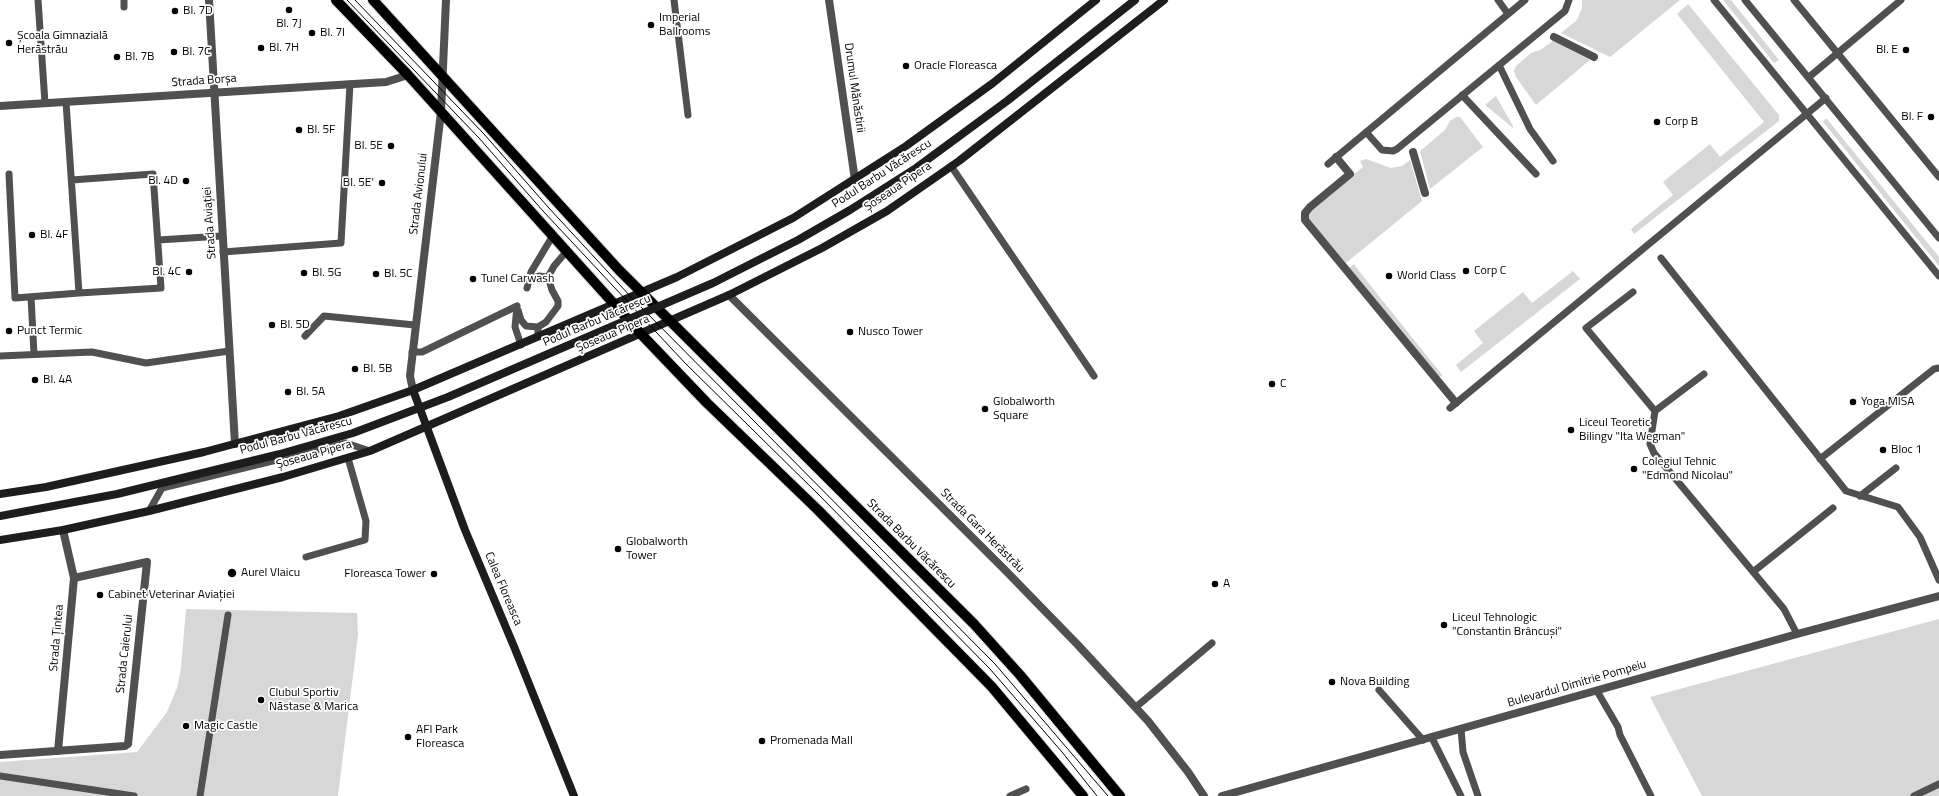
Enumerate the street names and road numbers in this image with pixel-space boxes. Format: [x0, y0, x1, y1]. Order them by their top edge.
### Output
street label: Drumul Mănăstirii [841, 42, 867, 134]
street label: Strada Borșa [171, 72, 237, 90]
street label: Podul Barbu Văcărescu [830, 136, 934, 212]
street label: Strada Avionului [407, 152, 431, 236]
street label: Șoseaua Pipera [862, 159, 934, 215]
street label: Strada Aviației [200, 186, 220, 260]
street label: Podul Barbu Văcărescu [541, 292, 653, 350]
street label: Șoseaua Pipera [574, 312, 652, 356]
street label: Podul Barbu Văcărescu [238, 414, 354, 458]
street label: Șoseaua Pipera [275, 437, 353, 473]
street label: Strada Gara Herăstrău [937, 486, 1027, 576]
street label: Strada Barbu Văcărescu [864, 497, 958, 591]
street label: Calea Floreasca [481, 550, 525, 628]
street label: Strada Țintea [47, 604, 67, 672]
street label: Strada Caierului [114, 614, 136, 694]
street label: Bulevardul Dimitrie Pompeiu [1506, 657, 1648, 711]

